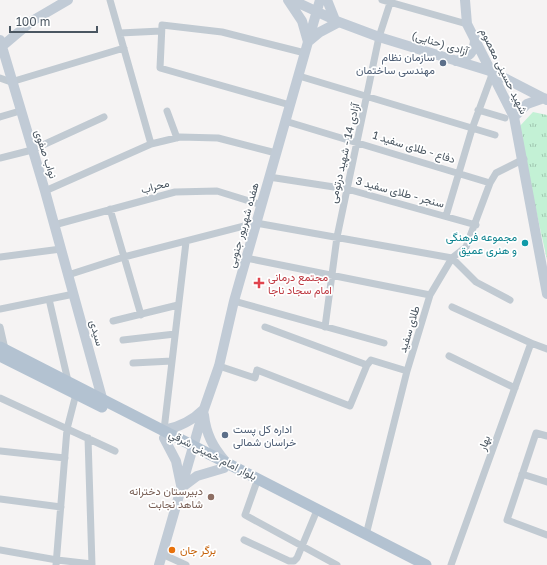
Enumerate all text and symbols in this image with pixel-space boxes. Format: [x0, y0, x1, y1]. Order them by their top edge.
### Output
scale bar [10, 8, 97, 34]
text: 100 m [16, 14, 50, 29]
street label: شهید حسینی معصوم [476, 26, 531, 117]
street label: آزادی (حنایی) [410, 28, 471, 59]
place label: سازمان نظام مهندسی ساختمان [356, 50, 435, 77]
marker: سازمان نظام مهندسی ساختمان [438, 58, 448, 68]
street label: آزادی 14 - شهید درتومی [326, 100, 363, 204]
street label: نواب صفوی [32, 128, 60, 180]
street label: دفاع - طلای سفید 1 [371, 128, 457, 167]
street label: سنجر - طلای سفید 3 [354, 173, 446, 211]
street label: محراب [139, 176, 171, 196]
street label: هفده شهریور جنوبی [224, 180, 262, 269]
place label: مجموعه فرهنگی و هنری عمیق [446, 230, 517, 257]
marker: مجموعه فرهنگی و هنری عمیق [520, 238, 530, 248]
place label: مجتمع درمانی امام سجاد ناجا [268, 270, 332, 298]
marker: مجتمع درمانی امام سجاد ناجا [253, 277, 265, 289]
street label: طلای سفید [395, 304, 423, 354]
street label: سیدی [87, 318, 107, 348]
place label: اداره کل پست خراسان شمالی [233, 422, 296, 449]
street label: بلوار امام خمینی شرقي [165, 427, 259, 486]
marker: اداره کل پست خراسان شمالی [220, 430, 230, 440]
street label: بهار [474, 433, 493, 454]
place label: دبیرستان دخترانه شاهد نجابت [129, 484, 203, 511]
marker: دبیرستان دخترانه شاهد نجابت [206, 492, 216, 502]
place label: برگر جان [180, 543, 216, 557]
marker: برگر جان [167, 545, 177, 555]

